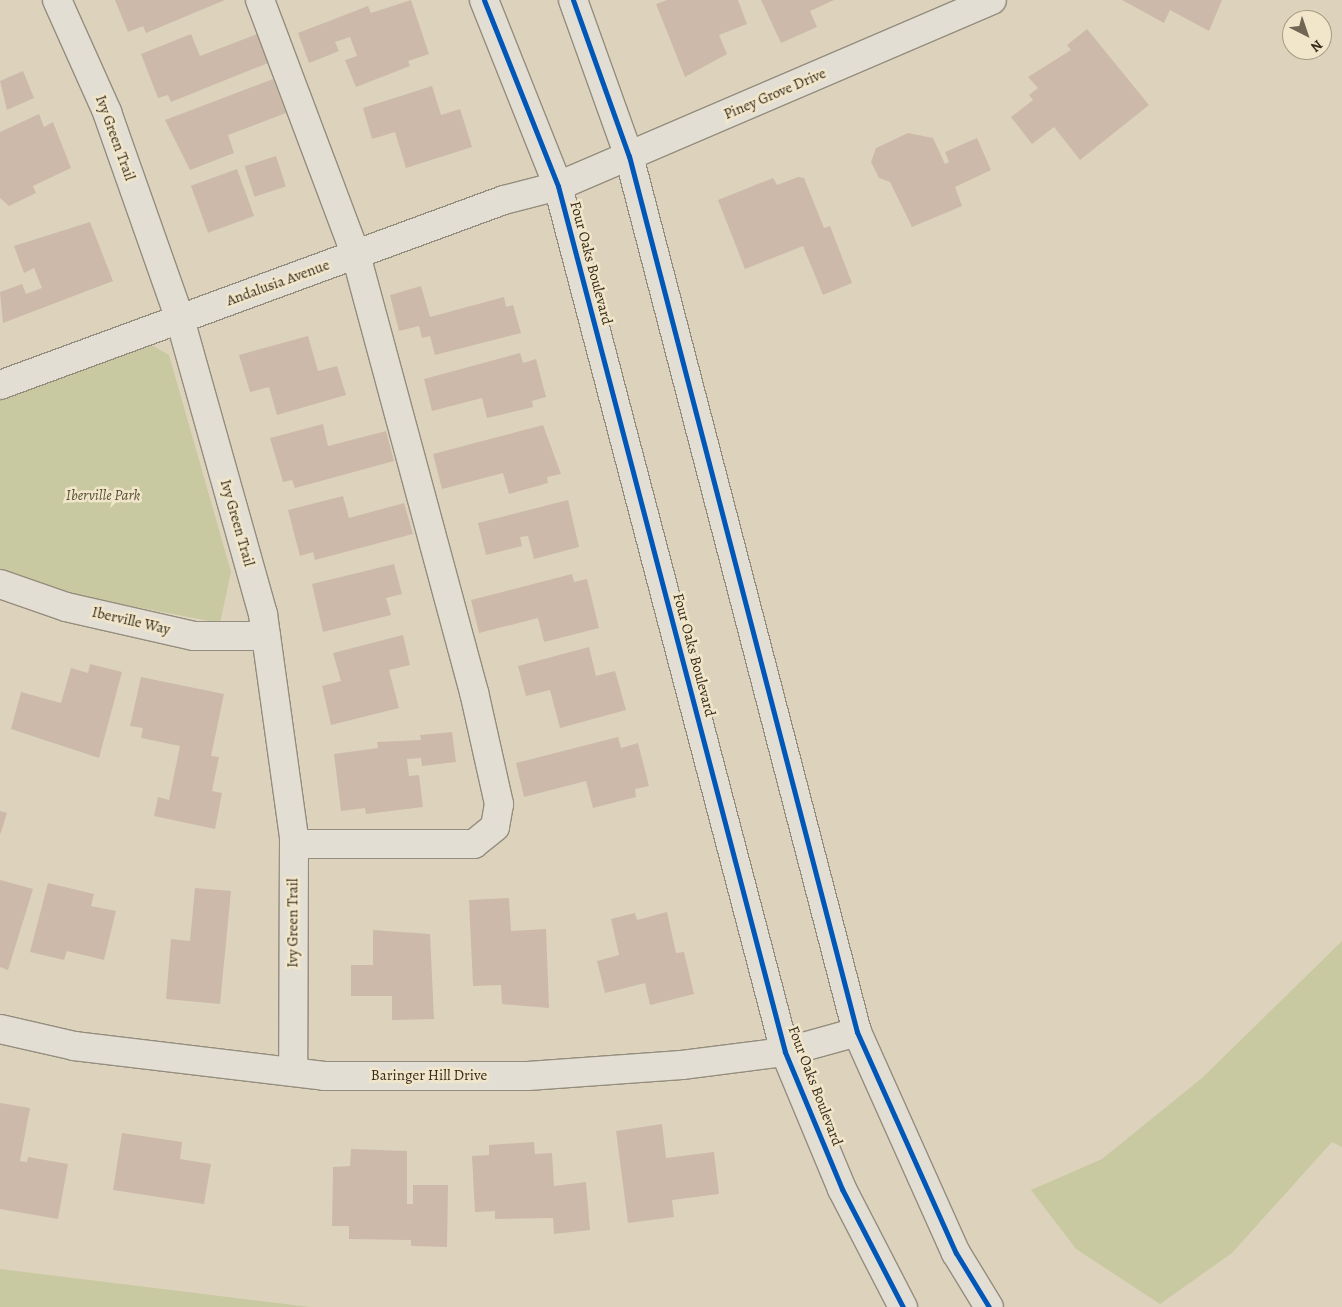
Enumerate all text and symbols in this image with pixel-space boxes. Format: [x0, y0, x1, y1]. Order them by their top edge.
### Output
north arrow [1282, 10, 1332, 60]
text: N [1306, 35, 1327, 56]
street label: Piney Grove Drive [721, 64, 829, 124]
street label: Ivy Green Trail [91, 93, 139, 183]
street label: Four Oaks Boulevard [566, 199, 616, 327]
street label: Andalusia Avenue [224, 256, 332, 310]
street label: Ivy Green Trail [216, 478, 258, 568]
park label: Iberville Park [66, 487, 140, 505]
street label: Four Oaks Boulevard [669, 591, 719, 719]
street label: Iberville Way [90, 603, 172, 639]
street label: Ivy Green Trail [284, 878, 302, 968]
street label: Four Oaks Boulevard [784, 1024, 846, 1148]
street label: Baringer Hill Drive [371, 1067, 487, 1085]

